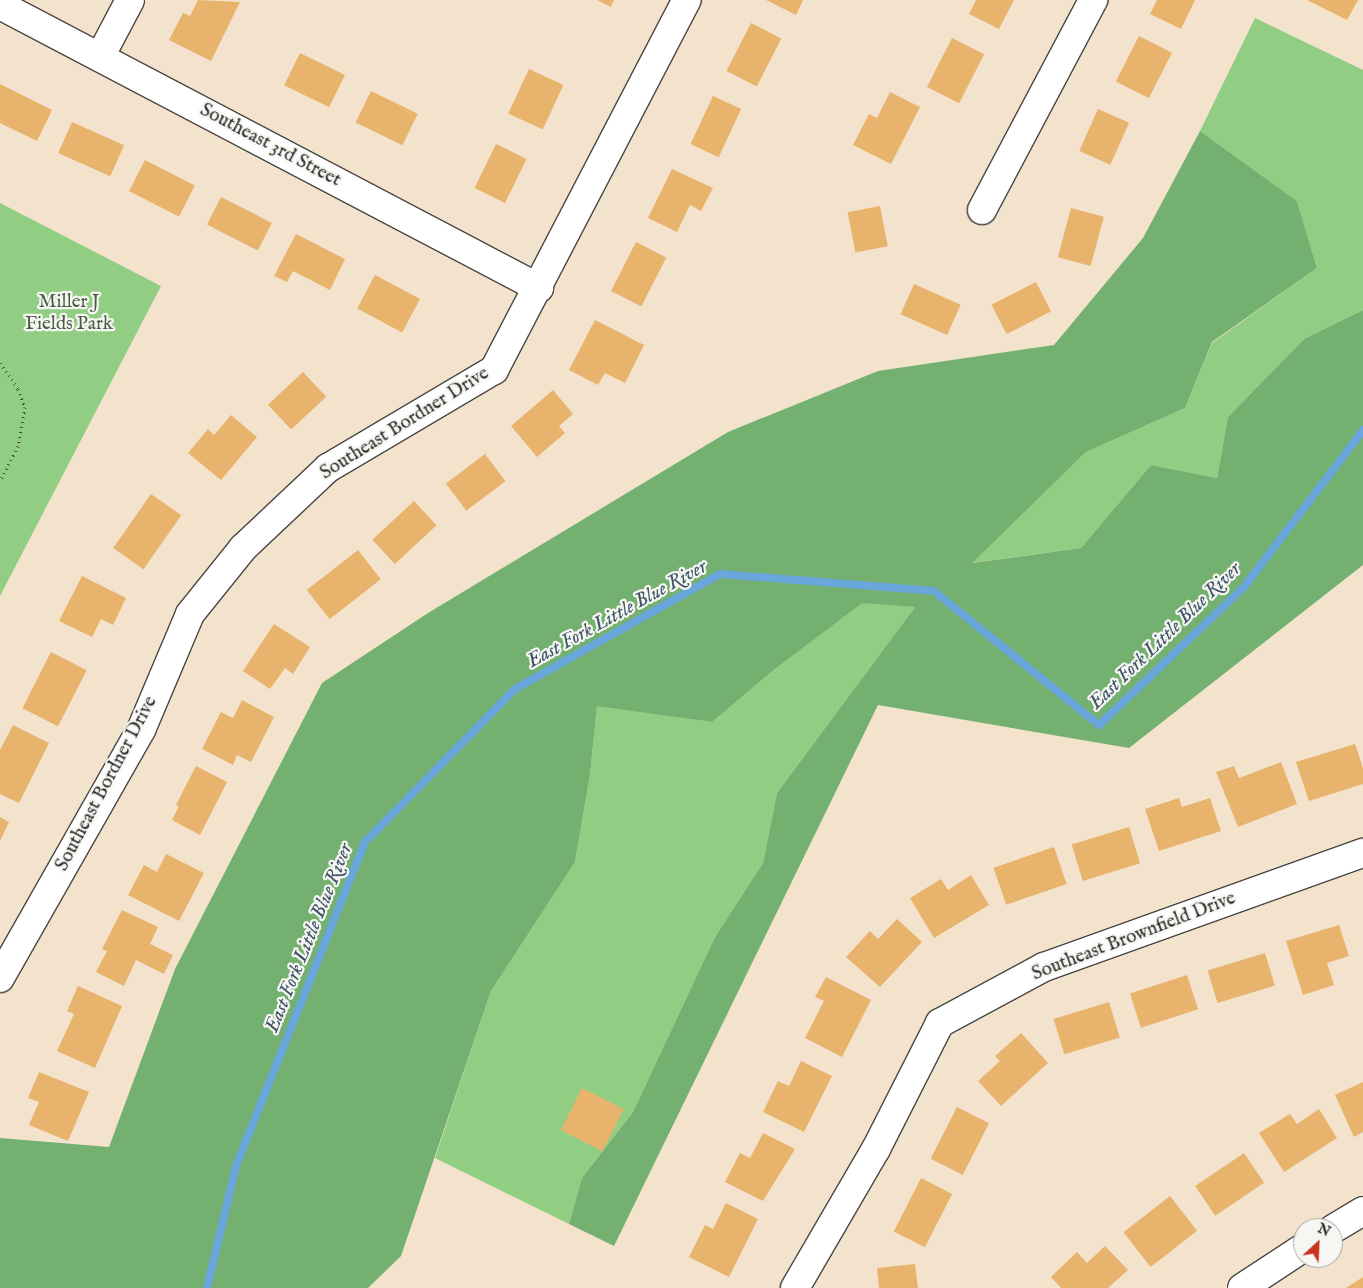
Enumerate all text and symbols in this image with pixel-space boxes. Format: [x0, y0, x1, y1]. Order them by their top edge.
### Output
street label: Southeast 3rd Street [196, 99, 344, 193]
park label: Miller J Fields Park [25, 292, 113, 336]
street label: Southeast Bordner Drive [316, 363, 494, 485]
water label: East Fork Little Blue River [523, 555, 711, 673]
water label: East Fork Little Blue River [1084, 557, 1246, 715]
street label: Southeast Bordner Drive [51, 693, 163, 875]
water label: East Fork Little Blue River [260, 840, 358, 1036]
street label: Southeast Brownfield Drive [1029, 888, 1239, 986]
north arrow [1293, 1218, 1343, 1268]
text: N [1315, 1220, 1333, 1241]

